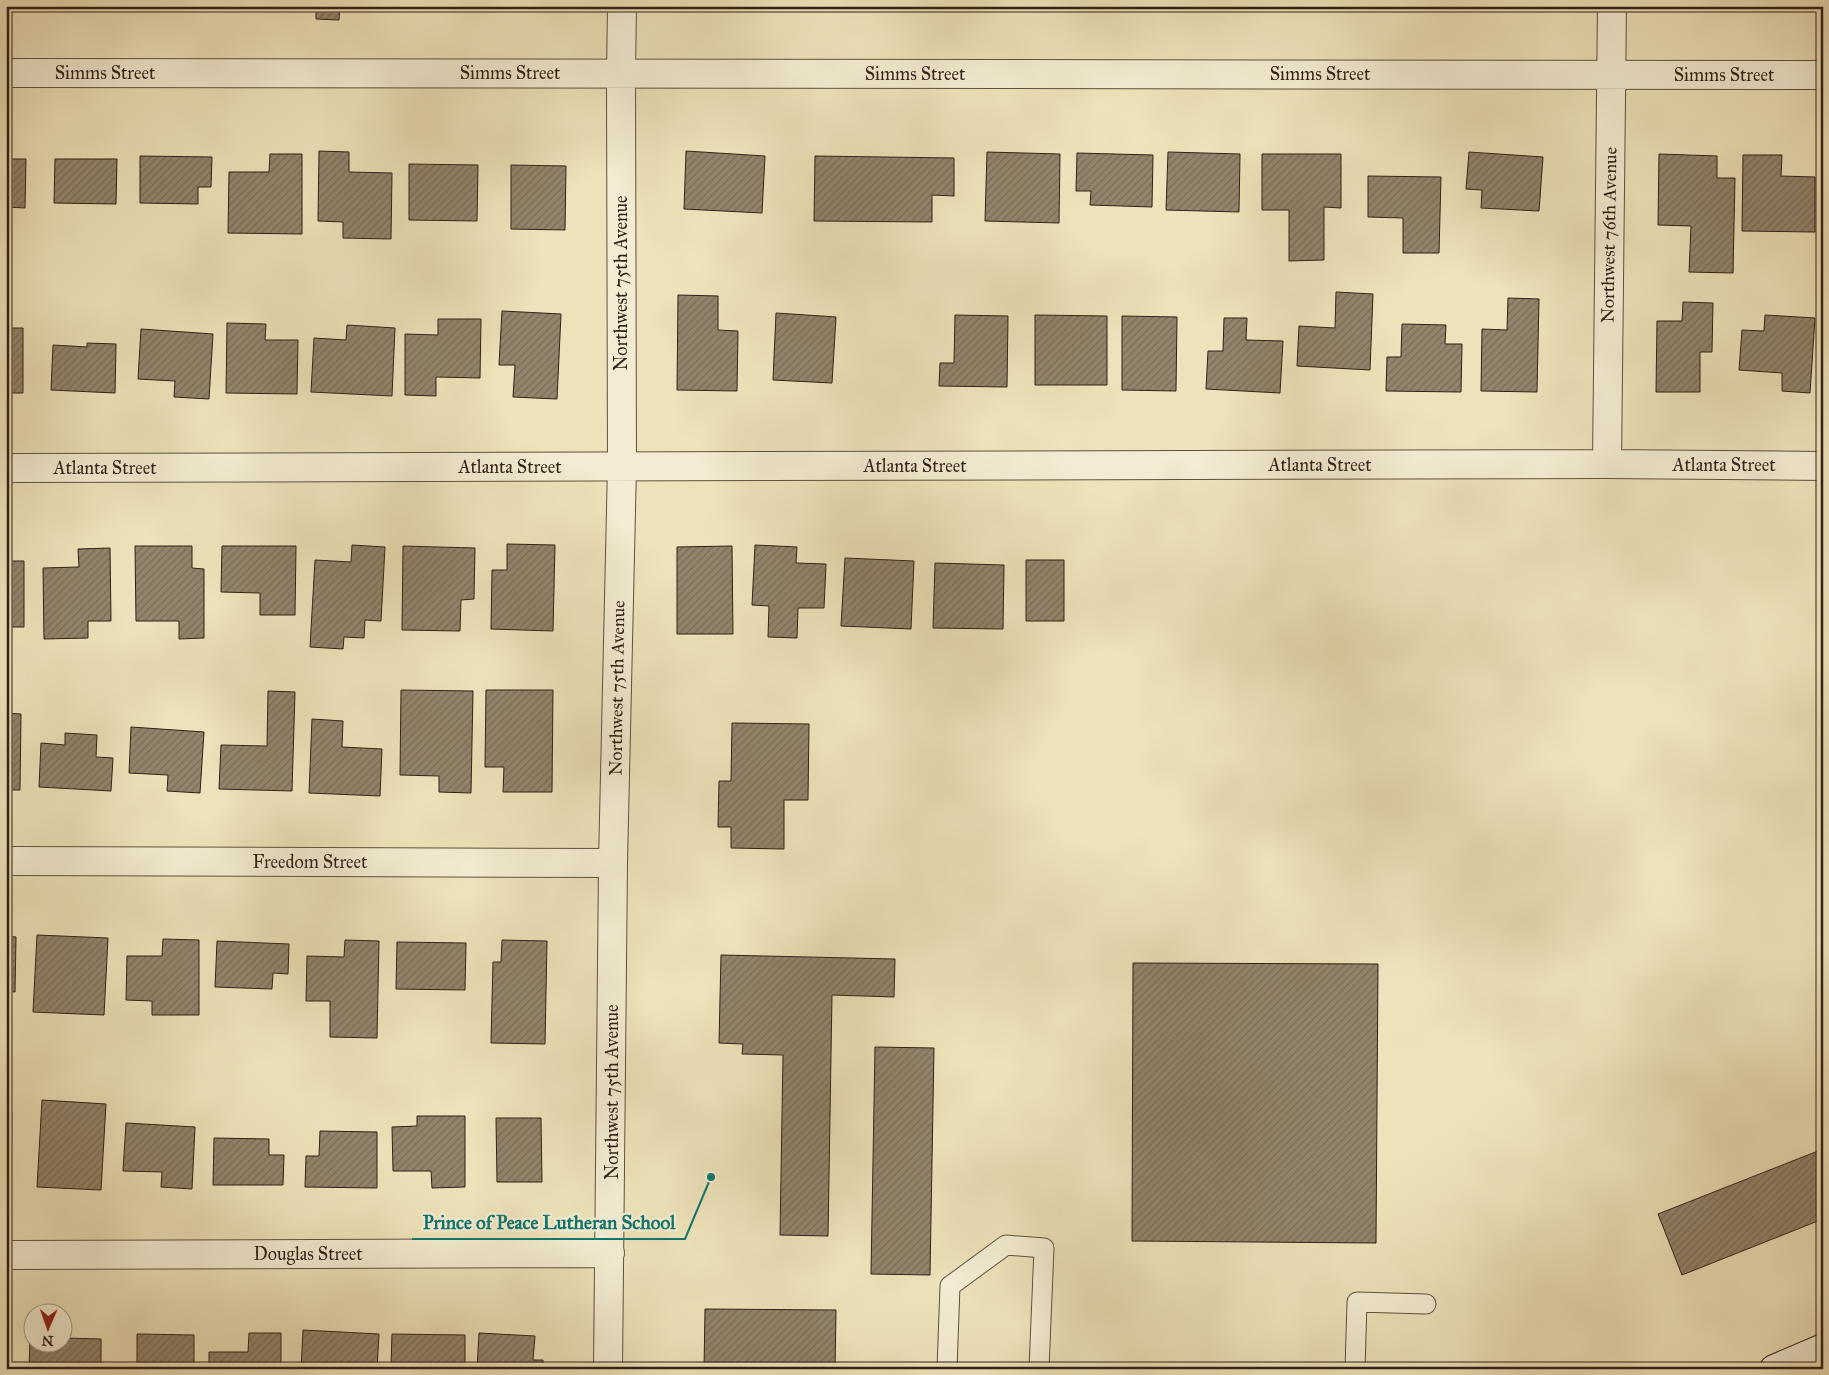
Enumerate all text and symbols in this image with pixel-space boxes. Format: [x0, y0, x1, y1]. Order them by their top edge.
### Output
street label: Simms Street [55, 62, 156, 84]
street label: Simms Street [460, 62, 561, 84]
street label: Simms Street [865, 63, 966, 85]
street label: Simms Street [1270, 63, 1371, 85]
street label: Simms Street [1674, 64, 1775, 86]
street label: Northwest 76th Avenue [1596, 147, 1622, 323]
street label: Northwest 75th Avenue [610, 195, 632, 371]
street label: Atlanta Street [1267, 454, 1372, 476]
street label: Atlanta Street [1671, 454, 1776, 476]
street label: Atlanta Street [862, 455, 967, 477]
street label: Atlanta Street [457, 456, 562, 478]
street label: Atlanta Street [52, 457, 157, 479]
street label: Northwest 75th Avenue [604, 600, 630, 776]
street label: Freedom Street [253, 851, 368, 873]
street label: Northwest 75th Avenue [601, 1004, 623, 1180]
callout: Prince of Peace Lutheran School [412, 1205, 685, 1239]
text: Prince of Peace Lutheran School [423, 1211, 676, 1234]
street label: Douglas Street [253, 1243, 363, 1266]
north arrow [22, 1302, 72, 1352]
text: N [41, 1332, 54, 1349]

